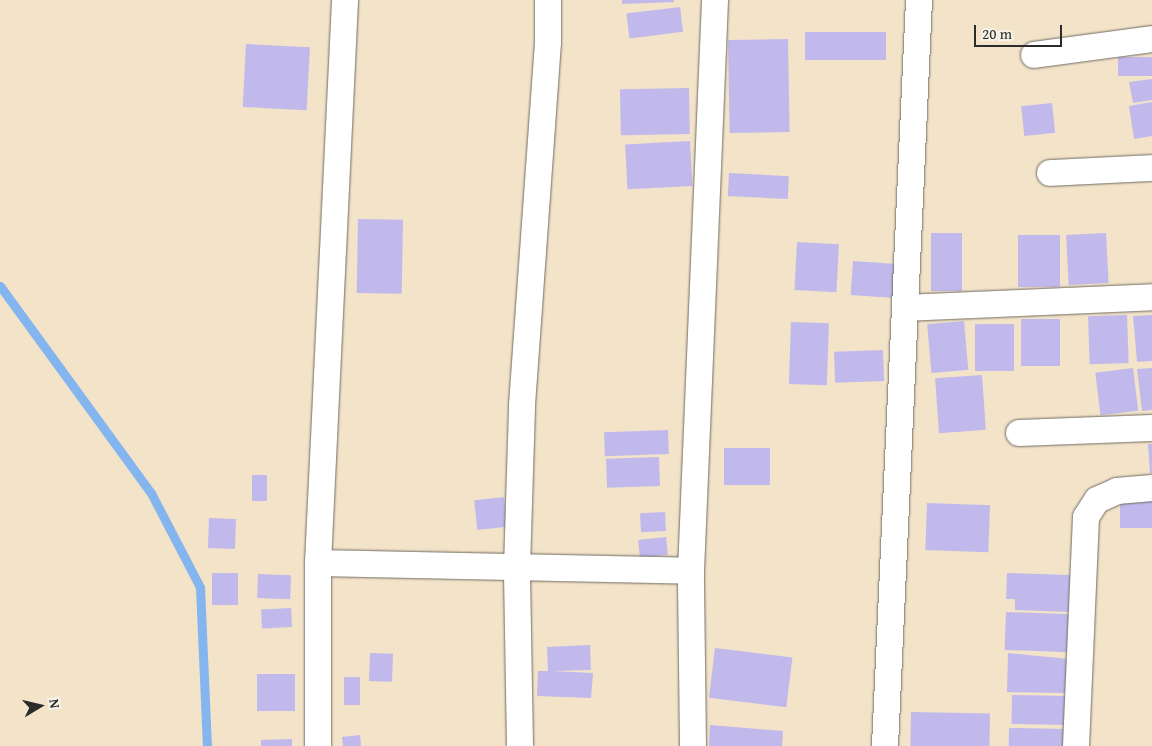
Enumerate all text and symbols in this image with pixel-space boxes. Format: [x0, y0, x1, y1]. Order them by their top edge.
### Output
scale bar [977, 15, 1064, 47]
text: 20 m [982, 23, 1012, 44]
north arrow [15, 681, 65, 731]
text: N [44, 697, 65, 710]

